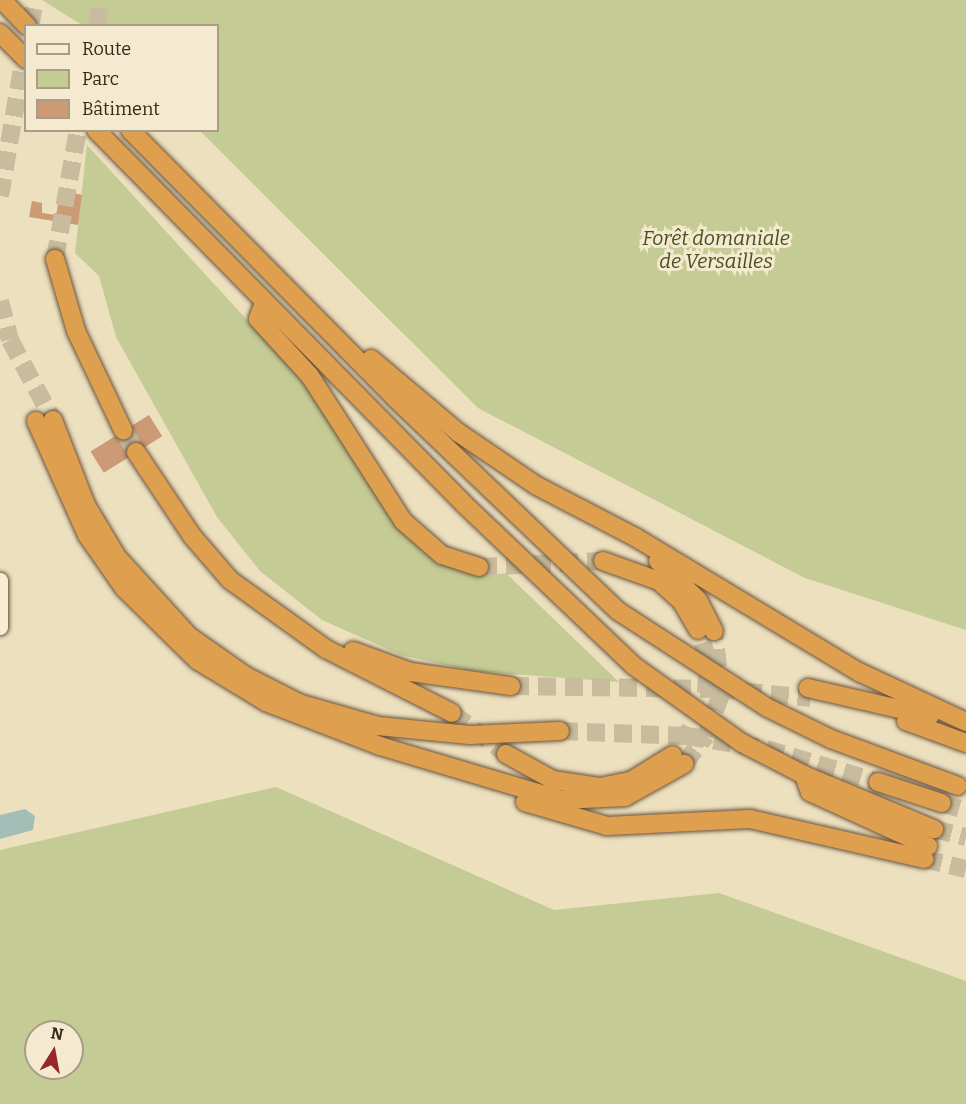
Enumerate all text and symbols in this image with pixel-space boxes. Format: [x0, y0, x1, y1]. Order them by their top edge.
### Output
legend [24, 24, 219, 132]
text: Route [82, 38, 131, 60]
text: Parc [82, 68, 119, 90]
text: Bâtiment [82, 98, 160, 120]
park label: Forêt domaniale de Versailles [642, 226, 790, 273]
north arrow [24, 1020, 84, 1080]
text: N [49, 1023, 65, 1044]

